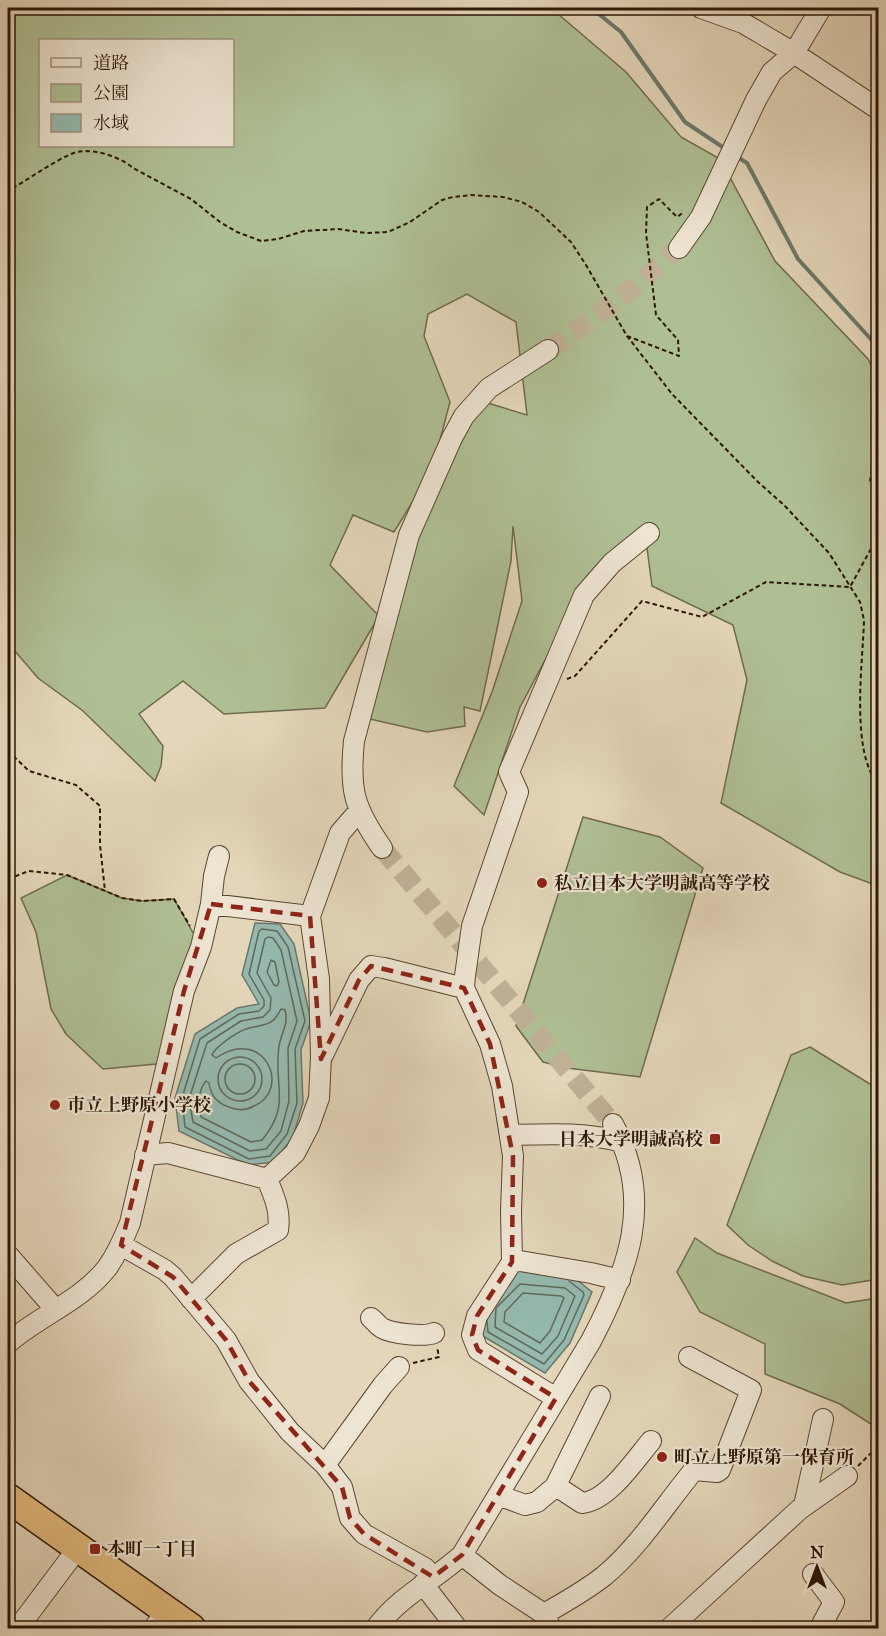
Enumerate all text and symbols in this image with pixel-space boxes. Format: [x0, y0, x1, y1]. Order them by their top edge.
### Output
legend [39, 39, 234, 147]
text: 道路 [93, 52, 129, 74]
text: 公園 [93, 82, 129, 104]
text: 水域 [93, 112, 129, 134]
place label: 私立日本大学明誠高等学校 [554, 872, 770, 894]
marker: 私立日本大学明誠高等学校 [535, 876, 549, 890]
place label: 市立上野原小学校 [67, 1094, 211, 1116]
marker: 市立上野原小学校 [48, 1098, 62, 1112]
place label: 日本大学明誠高校 [559, 1128, 703, 1150]
marker: 日本大学明誠高校 [708, 1132, 722, 1146]
place label: 町立上野原第一保育所 [674, 1446, 854, 1468]
marker: 町立上野原第一保育所 [655, 1450, 669, 1464]
north arrow [787, 1537, 847, 1597]
place label: 本町一丁目 [107, 1538, 197, 1560]
marker: 本町一丁目 [88, 1542, 102, 1556]
text: N [810, 1543, 824, 1562]

